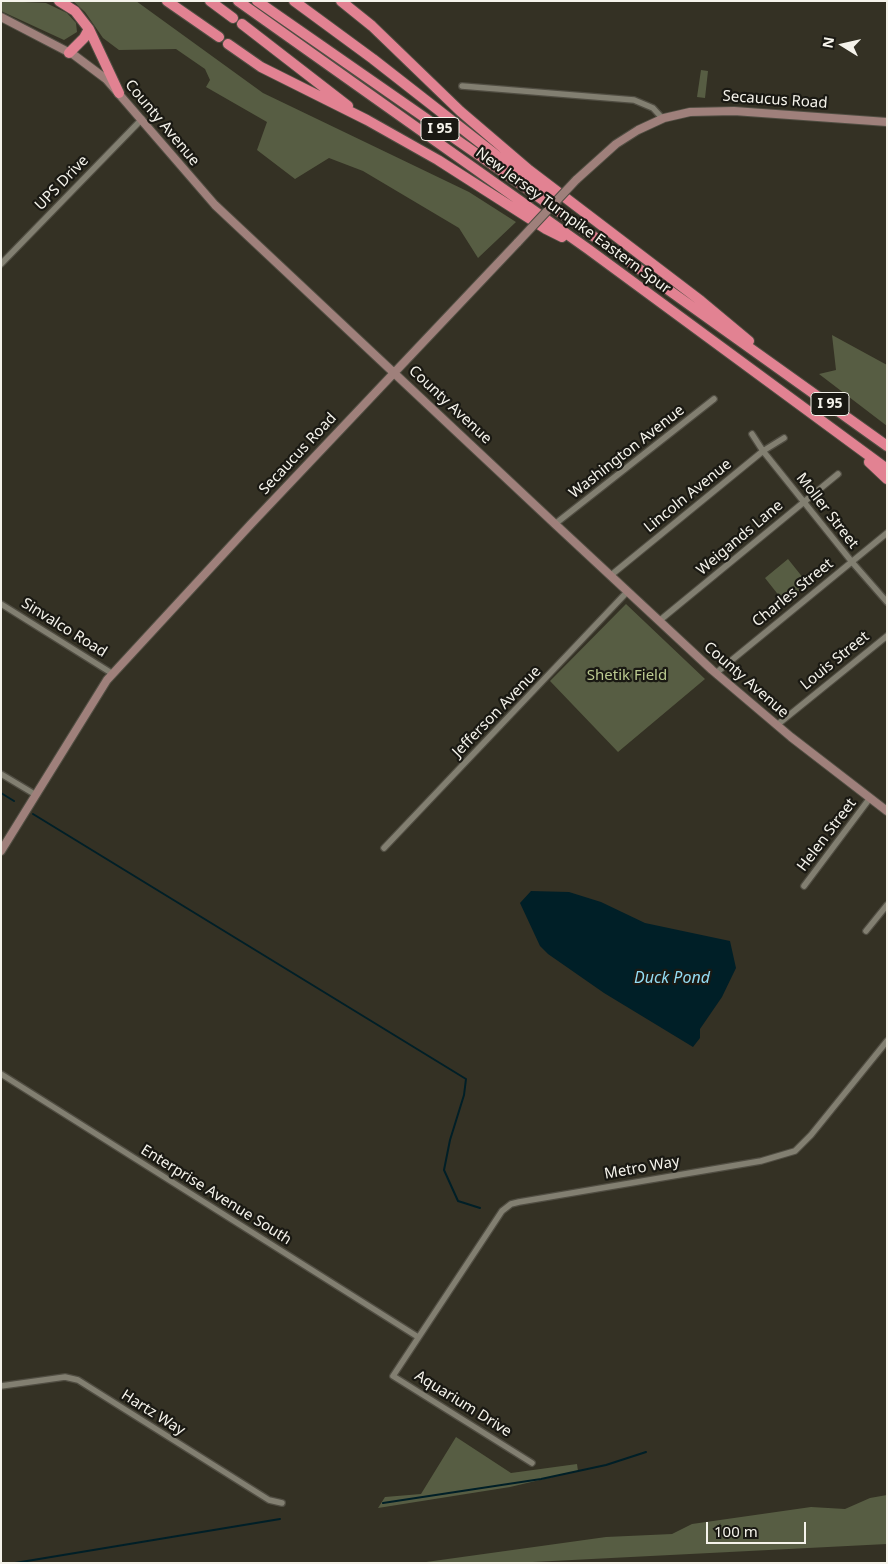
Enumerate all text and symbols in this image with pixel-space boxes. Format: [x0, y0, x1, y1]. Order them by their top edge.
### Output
north arrow [818, 20, 868, 70]
text: N [817, 35, 838, 50]
street label: County Avenue [121, 76, 203, 170]
street label: Secaucus Road [722, 87, 828, 113]
road number: I 95 [421, 118, 459, 140]
street label: New Jersey Turnpike Eastern Spur [472, 144, 674, 298]
street label: UPS Drive [31, 152, 93, 214]
street label: County Avenue [405, 362, 495, 448]
road number: I 95 [811, 392, 849, 416]
street label: Washington Avenue [566, 401, 688, 503]
street label: Secaucus Road [256, 409, 340, 499]
street label: Lincoln Avenue [641, 455, 735, 537]
street label: Moller Street [792, 470, 862, 552]
street label: Weigands Lane [693, 497, 787, 579]
street label: Charles Street [749, 555, 837, 631]
street label: Sinvalco Road [18, 595, 110, 661]
street label: Louis Street [797, 628, 873, 694]
street label: County Avenue [700, 638, 792, 722]
street label: Jefferson Avenue [449, 663, 545, 761]
park label: Shetik Field [587, 667, 667, 685]
street label: Helen Street [794, 795, 860, 875]
water label: Duck Pond [634, 968, 710, 988]
street label: Enterprise Avenue South [137, 1141, 295, 1249]
street label: Metro Way [603, 1153, 681, 1183]
street label: Aquarium Drive [411, 1367, 515, 1441]
street label: Hartz Way [118, 1386, 188, 1440]
scale bar [708, 1512, 808, 1544]
text: 100 m [714, 1521, 758, 1541]

